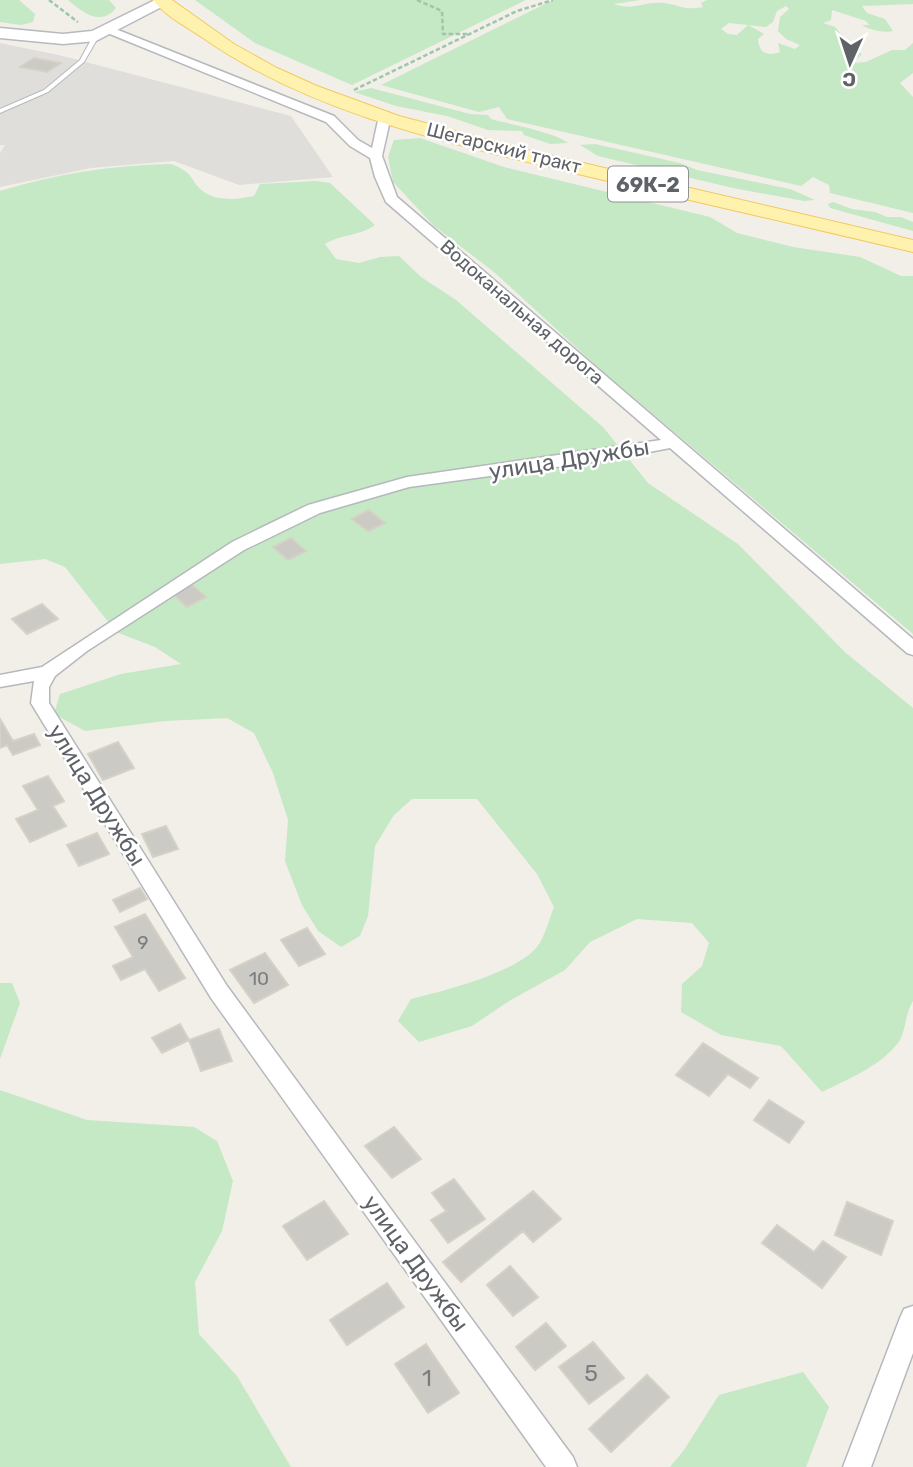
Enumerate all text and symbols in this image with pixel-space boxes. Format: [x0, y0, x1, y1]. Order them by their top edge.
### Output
north arrow [815, 28, 885, 98]
text: С [842, 68, 856, 91]
street label: Шегарский тракт [424, 118, 584, 178]
road number: 69К-2 [608, 166, 688, 202]
street label: Водоканальная дорога [435, 235, 609, 389]
street label: улица Дружбы [487, 433, 651, 485]
street label: улица Дружбы [42, 719, 152, 871]
house number: 9 [137, 931, 149, 954]
house number: 10 [249, 967, 269, 990]
street label: улица Дружбы [357, 1189, 475, 1337]
house number: 5 [584, 1359, 598, 1387]
house number: 1 [422, 1364, 432, 1392]

